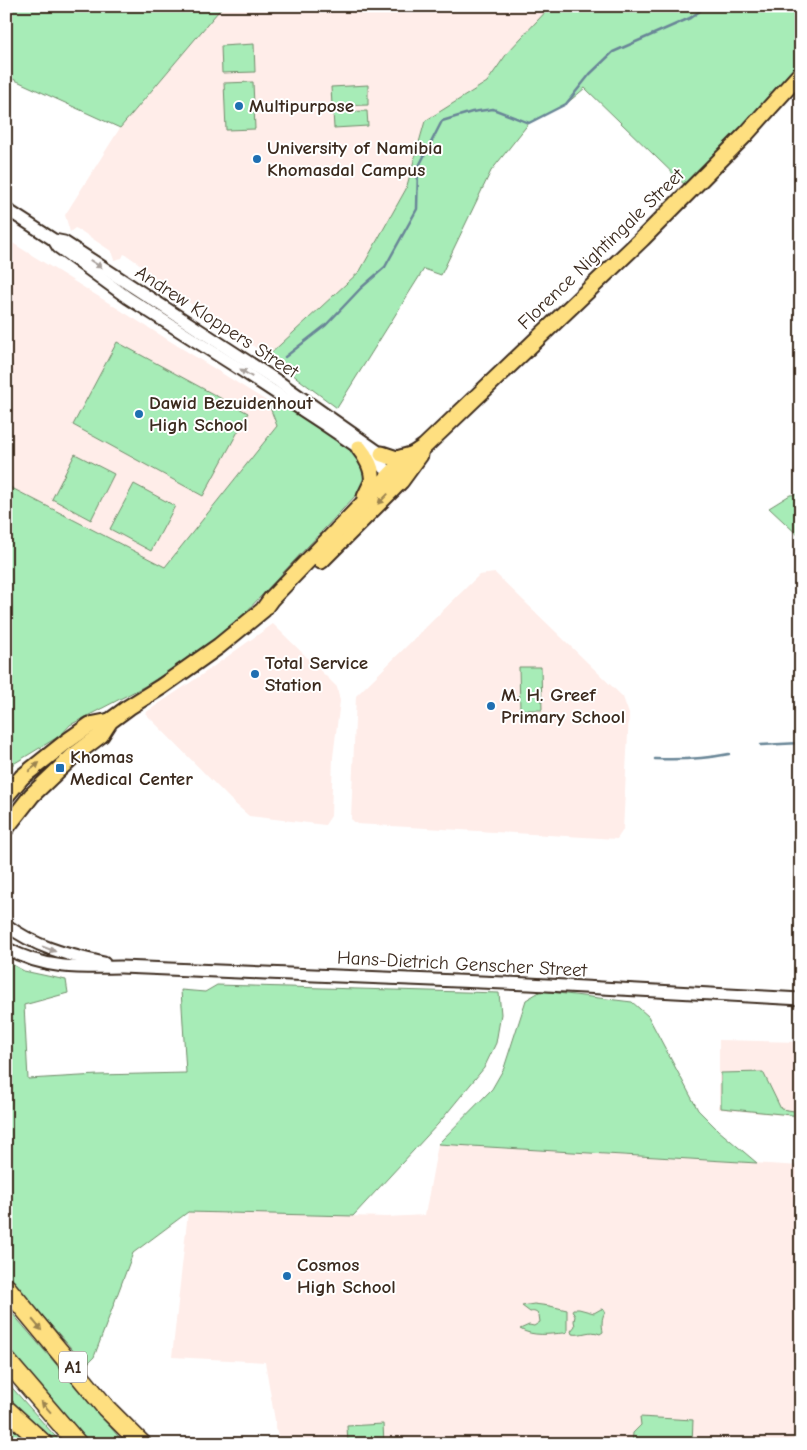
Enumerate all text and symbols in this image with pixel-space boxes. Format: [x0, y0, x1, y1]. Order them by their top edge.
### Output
place label: Multipurpose [249, 95, 354, 117]
marker: Multipurpose [233, 100, 245, 112]
place label: University of Namibia Khomasdal Campus [267, 137, 442, 181]
marker: University of Namibia Khomasdal Campus [251, 153, 263, 165]
street label: Florence Nightingale Street [513, 164, 689, 334]
one-way arrow [90, 259, 103, 268]
street label: Andrew Kloppers Street [131, 261, 303, 383]
one-way arrow [239, 368, 253, 378]
place label: Dawid Bezuidenhout High School [149, 392, 313, 436]
marker: Dawid Bezuidenhout High School [133, 408, 145, 420]
one-way arrow [377, 493, 389, 505]
place label: Total Service Station [265, 652, 368, 696]
marker: Total Service Station [249, 668, 261, 680]
place label: M. H. Greef Primary School [501, 684, 625, 728]
marker: M. H. Greef Primary School [485, 700, 497, 712]
place label: Khomas Medical Center [70, 746, 193, 790]
one-way arrow [27, 761, 40, 772]
marker: Khomas Medical Center [54, 762, 66, 774]
one-way arrow [42, 945, 56, 953]
street label: Hans-Dietrich Genscher Street [337, 946, 588, 982]
place label: Cosmos High School [297, 1254, 396, 1298]
marker: Cosmos High School [281, 1270, 293, 1282]
one-way arrow [32, 1318, 43, 1331]
road number: A1 [59, 1351, 87, 1382]
one-way arrow [41, 1400, 52, 1413]

